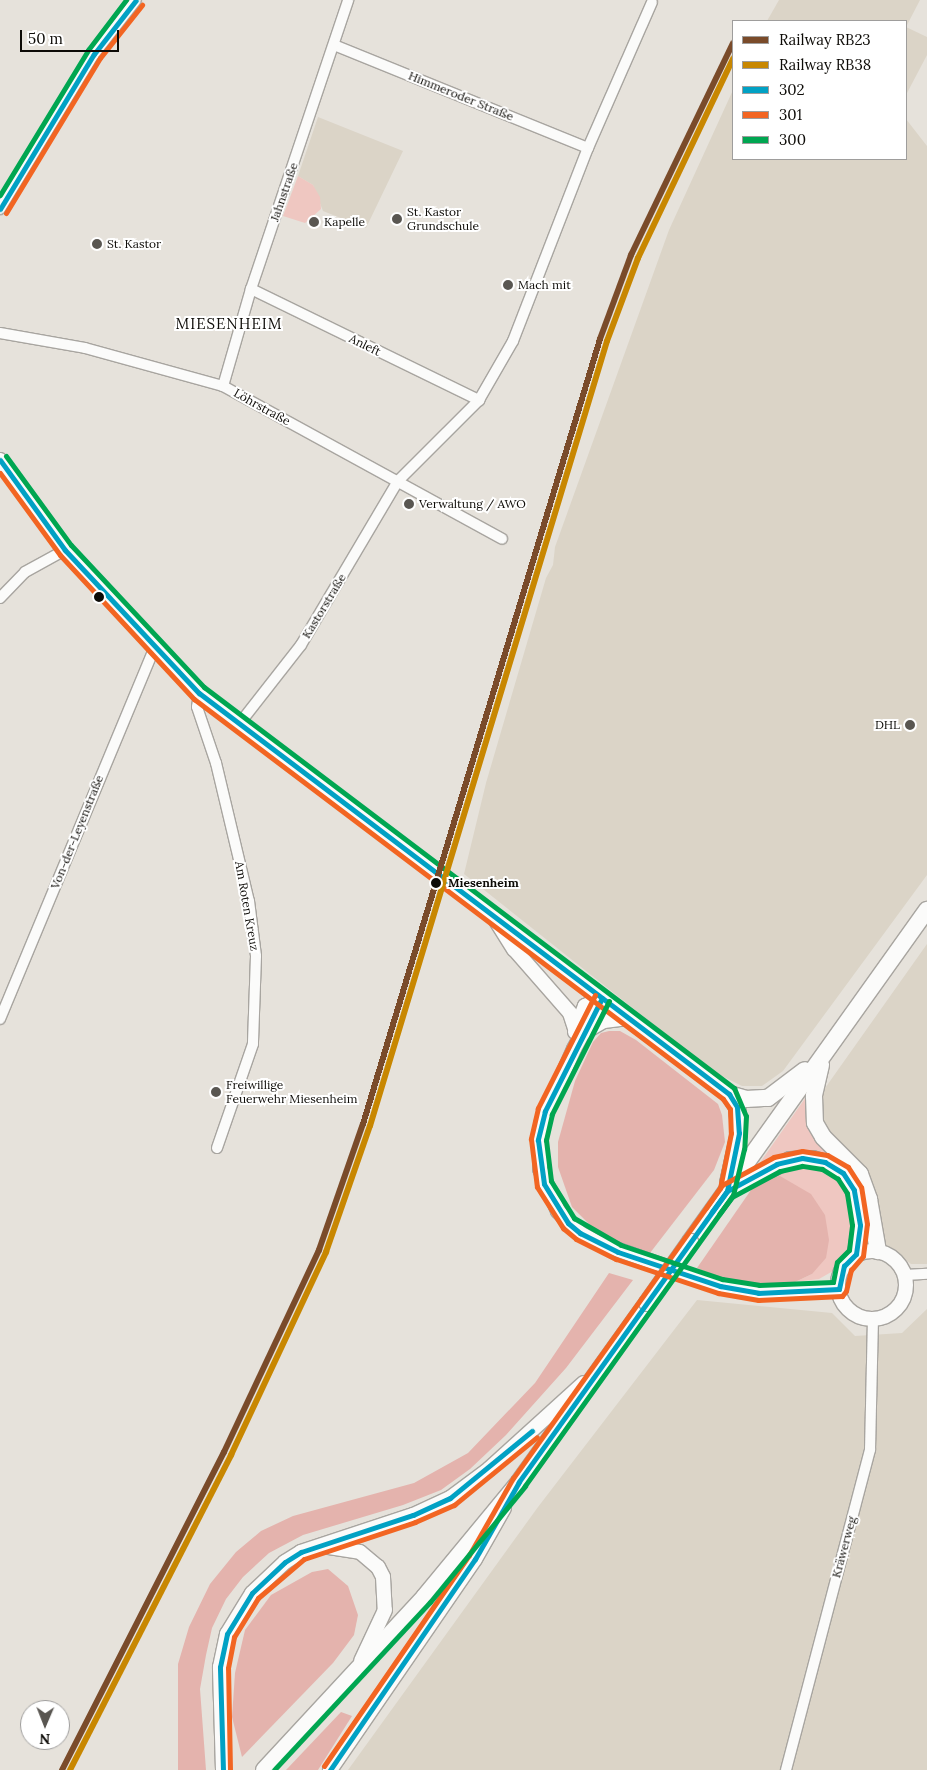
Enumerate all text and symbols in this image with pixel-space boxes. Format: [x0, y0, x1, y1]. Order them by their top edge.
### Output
scale bar [22, 20, 121, 52]
legend [732, 20, 907, 160]
text: 50 m [28, 29, 63, 48]
text: Railway RB23 [779, 30, 871, 49]
text: Railway RB38 [779, 55, 871, 74]
street label: Himmeroder Straße [406, 68, 516, 124]
text: 302 [779, 80, 805, 99]
text: 301 [779, 105, 802, 124]
text: 300 [779, 130, 806, 149]
street label: Jahnstraße [267, 161, 301, 223]
place label: St. Kastor Grundschule [407, 205, 479, 233]
marker: St. Kastor Grundschule [391, 213, 403, 225]
place label: Kapelle [324, 215, 365, 229]
marker: Kapelle [308, 216, 320, 228]
place label: St. Kastor [107, 237, 161, 251]
marker: St. Kastor [91, 238, 103, 250]
place label: Mach mit [518, 278, 571, 292]
marker: Mach mit [502, 279, 514, 291]
district label: MIESENHEIM [174, 315, 284, 333]
street label: Anleft [347, 331, 383, 359]
street label: Löhrstraße [231, 386, 293, 428]
place label: Verwaltung / AWO [419, 497, 526, 511]
marker: Verwaltung / AWO [403, 498, 415, 510]
street label: Kastorstraße [299, 571, 349, 641]
unlabelled marker [94, 592, 104, 602]
place label: DHL [875, 718, 900, 732]
marker: DHL [904, 719, 916, 731]
street label: Von-der-Leyenstraße [48, 773, 106, 891]
street label: Am Roten Kreuz [232, 860, 262, 952]
marker: Miesenheim [428, 875, 444, 891]
place label: Miesenheim [448, 876, 519, 890]
place label: Freiwillige Feuerwehr Miesenheim [226, 1078, 357, 1106]
marker: Freiwillige Feuerwehr Miesenheim [210, 1086, 222, 1098]
street label: Kräwerweg [829, 1515, 859, 1579]
north arrow [20, 1700, 70, 1750]
text: N [39, 1730, 50, 1748]

